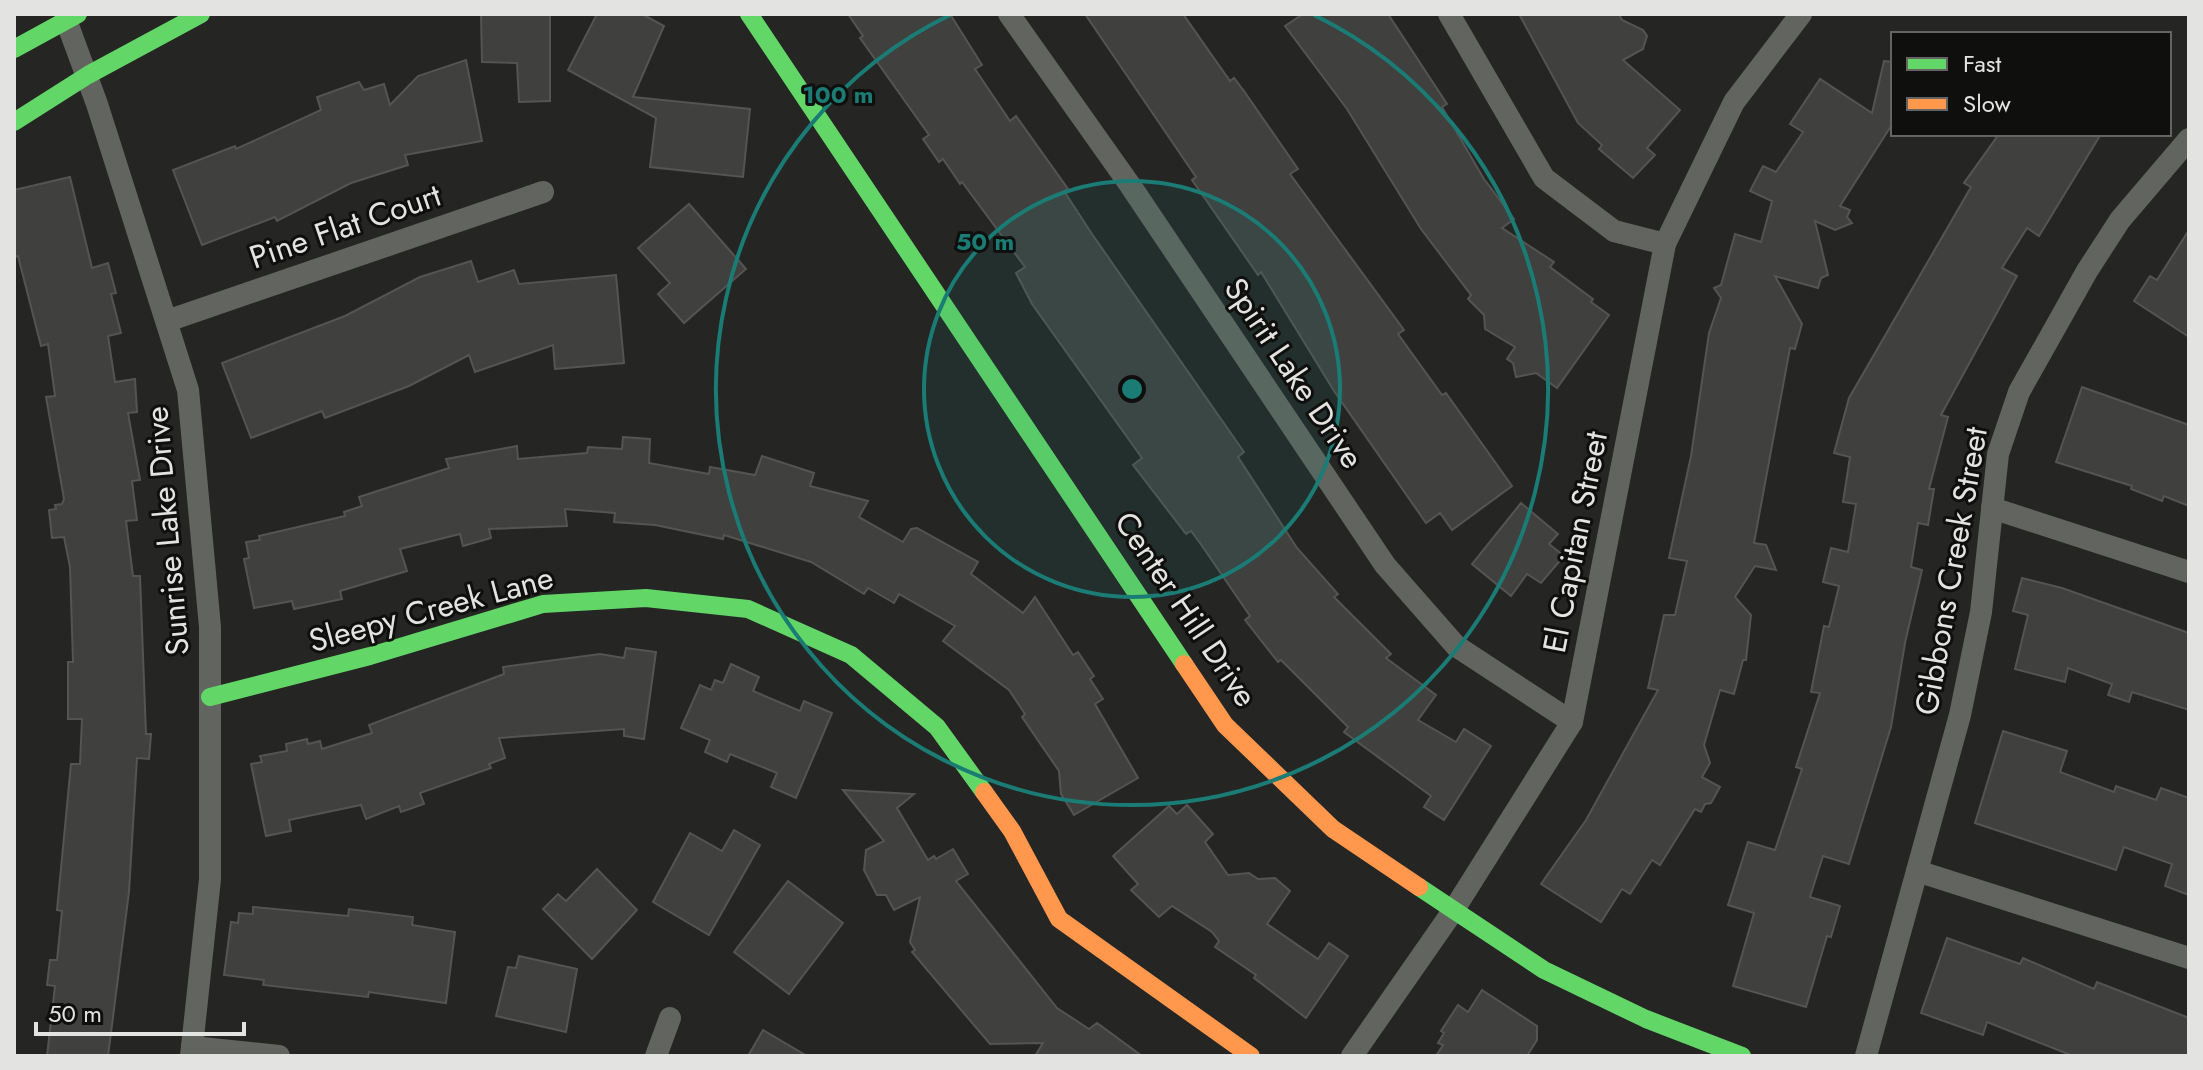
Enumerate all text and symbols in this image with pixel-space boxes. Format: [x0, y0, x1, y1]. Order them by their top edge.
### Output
legend [1891, 32, 2171, 136]
text: Fast [1963, 46, 2001, 81]
text: 100 m [803, 77, 873, 112]
text: Slow [1963, 86, 2011, 121]
street label: Pine Flat Court [243, 172, 447, 280]
text: 50 m [956, 224, 1014, 259]
street label: Spirit Lake Drive [1213, 268, 1375, 478]
centre of rings [1118, 375, 1146, 403]
street label: Sunrise Lake Drive [133, 404, 201, 658]
street label: Gibbons Creek Street [1903, 423, 1999, 719]
street label: El Capitan Street [1531, 427, 1619, 656]
street label: Center Hill Drive [1104, 502, 1268, 716]
street label: Sleepy Creek Lane [304, 554, 558, 664]
scale bar [36, 986, 244, 1036]
text: 50 m [48, 996, 102, 1031]

